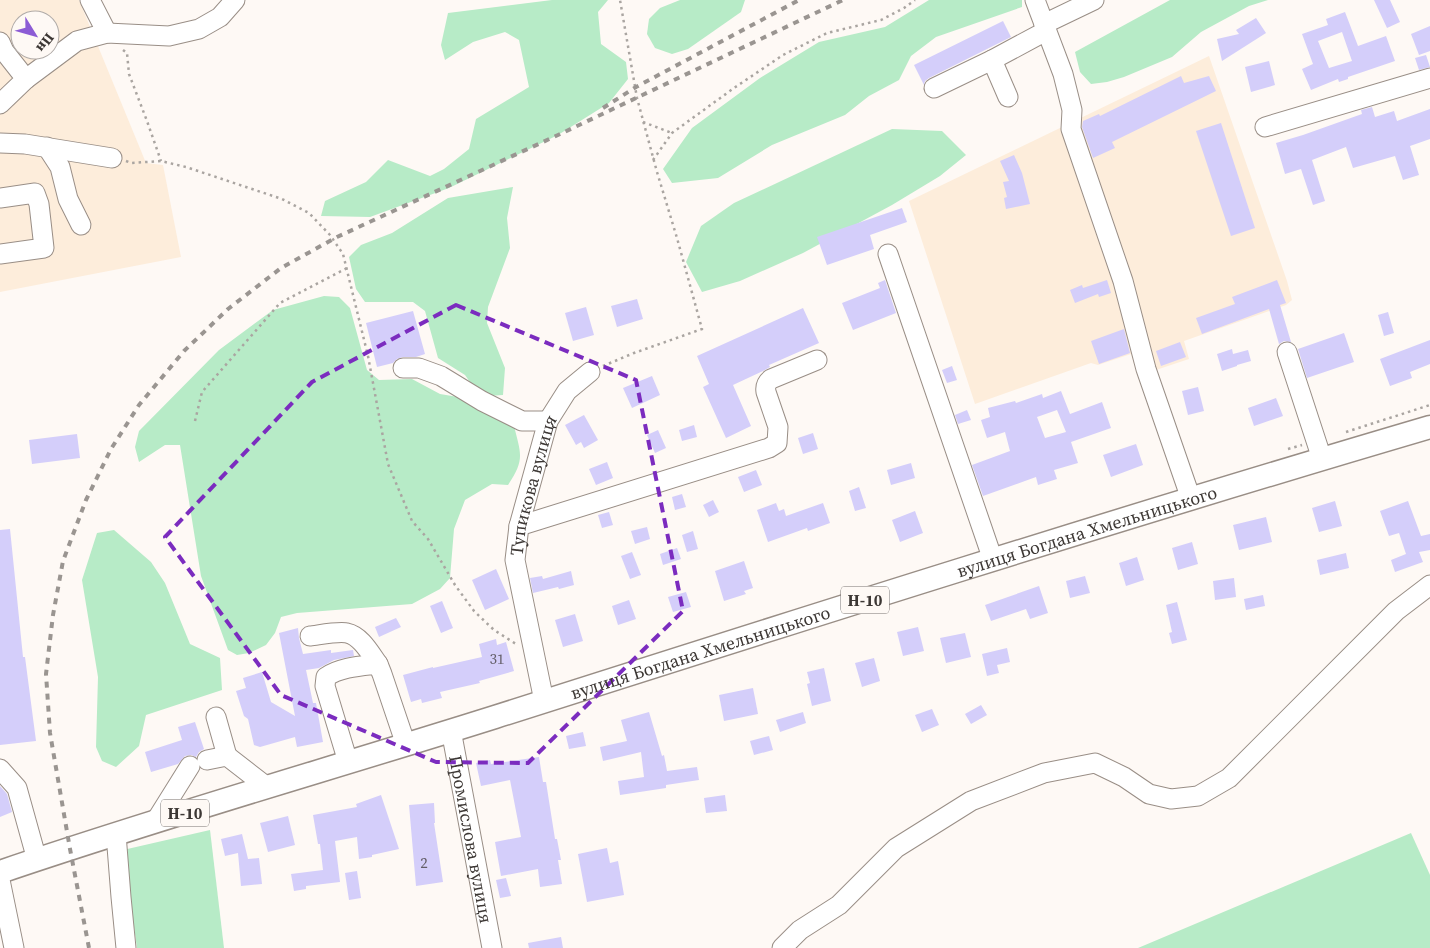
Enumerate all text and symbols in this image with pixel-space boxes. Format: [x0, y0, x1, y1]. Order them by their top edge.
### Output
north arrow [10, 10, 60, 60]
text: Пн [31, 29, 59, 57]
street label: Тупикова вулиця [503, 409, 562, 557]
street label: вулиця Богдана Хмельницького [953, 479, 1220, 583]
road number: Н-10 [841, 586, 889, 614]
street label: вулиця Богдана Хмельницького [567, 599, 833, 705]
house number: 31 [489, 648, 505, 669]
street label: Промислова вулиця [443, 753, 500, 925]
road number: Н-10 [161, 800, 209, 826]
house number: 2 [420, 852, 428, 873]

